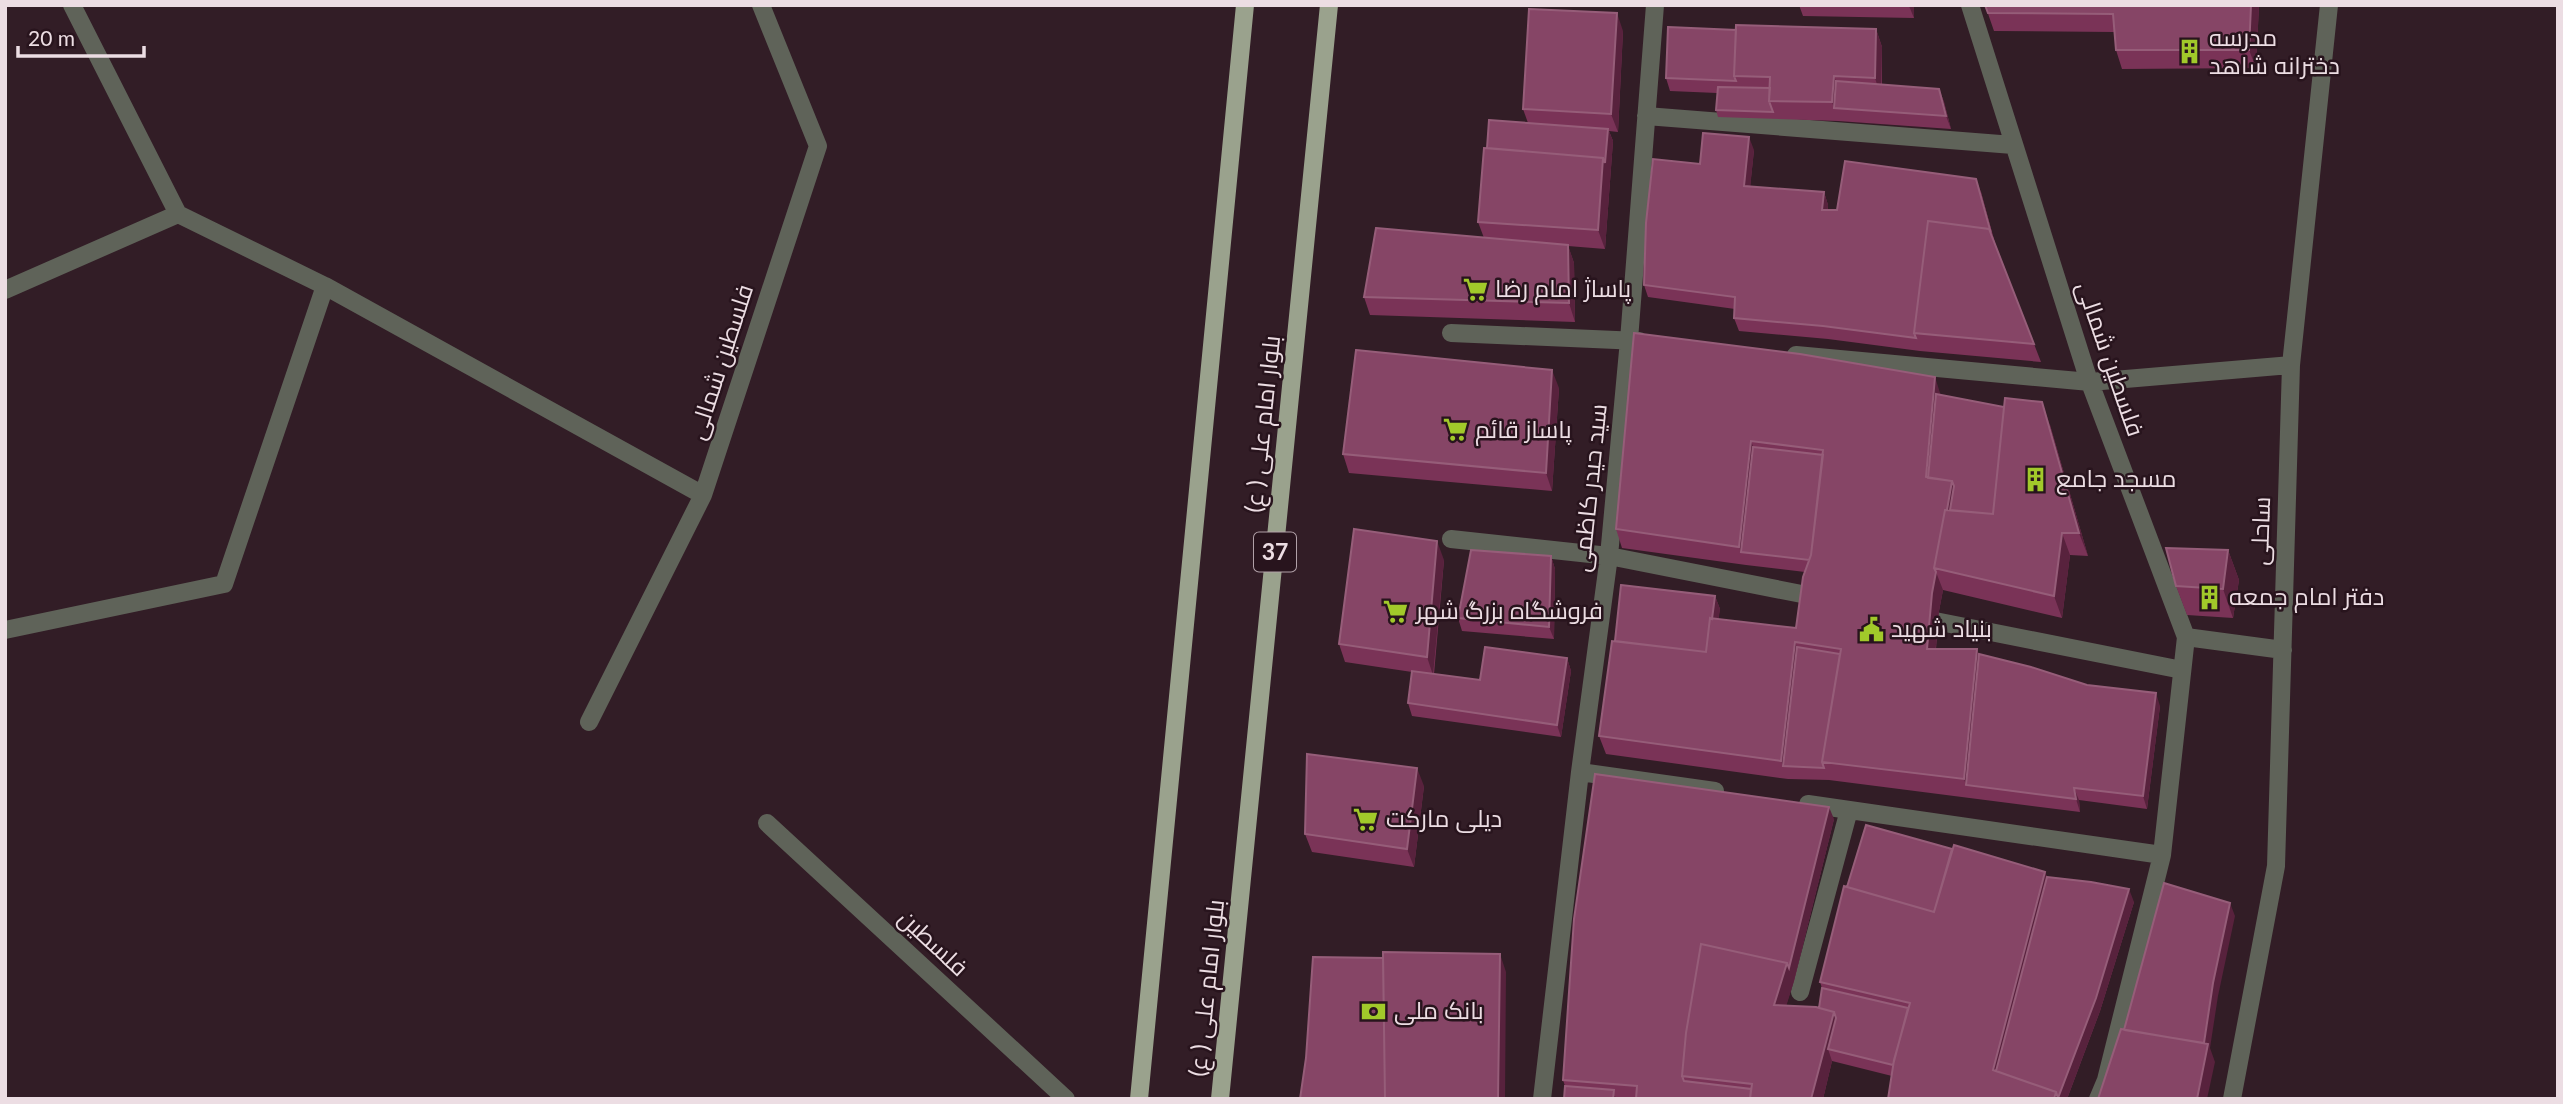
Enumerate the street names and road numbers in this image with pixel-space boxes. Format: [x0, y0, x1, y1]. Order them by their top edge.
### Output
street label: فلسطین شمالی [2070, 277, 2151, 440]
street label: فلسطین شمالی [681, 280, 759, 443]
street label: بلوار امام علی ( ع) [1238, 334, 1288, 514]
street label: سید حیدر کاظمی [1565, 402, 1613, 573]
street label: ساحلی [2244, 496, 2276, 566]
road number: 37 [1254, 532, 1296, 572]
street label: بلوار امام علی ( ع) [1182, 898, 1232, 1078]
street label: فلسطین [893, 903, 975, 982]

